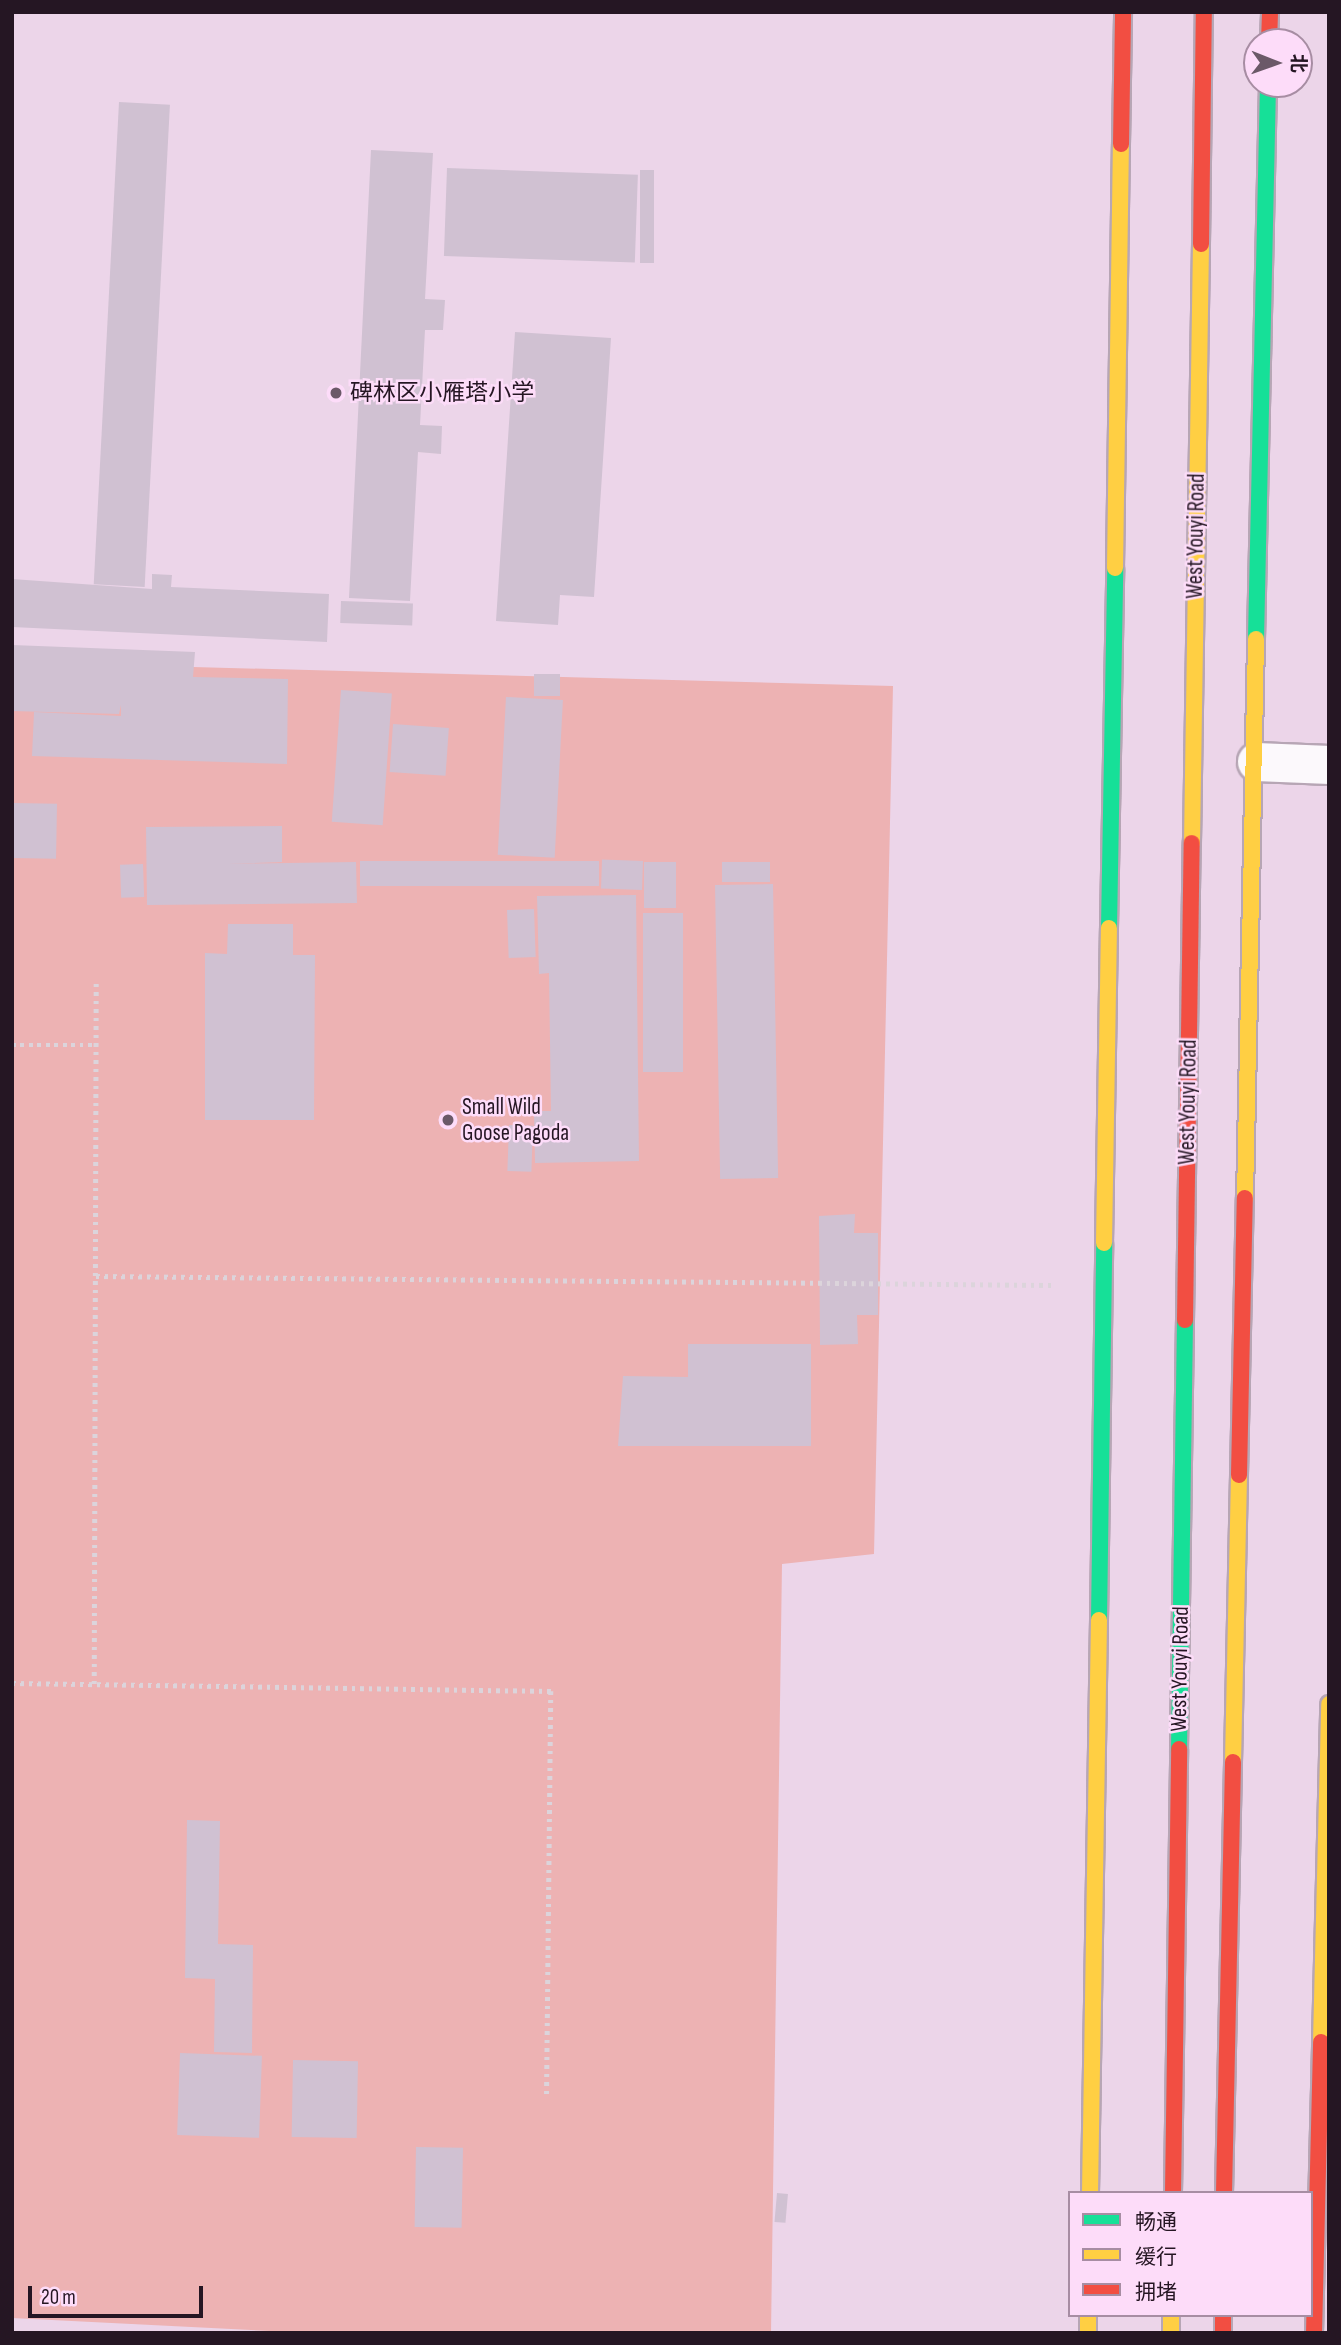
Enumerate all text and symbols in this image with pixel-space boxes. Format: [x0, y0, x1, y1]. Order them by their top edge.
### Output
north arrow [1243, 28, 1313, 98]
text: 北 [1286, 54, 1309, 73]
place label: 碑林区小雁塔小学 [350, 379, 534, 407]
marker: 碑林区小雁塔小学 [328, 385, 344, 401]
street label: West Youyi Road [1181, 473, 1211, 599]
street label: West Youyi Road [1173, 1039, 1203, 1165]
place label: Small Wild Goose Pagoda [462, 1093, 569, 1147]
marker: Small Wild Goose Pagoda [440, 1112, 456, 1128]
street label: West Youyi Road [1165, 1606, 1195, 1732]
legend [1068, 2191, 1313, 2317]
text: 畅通 [1135, 2210, 1177, 2235]
text: 缓行 [1135, 2245, 1177, 2270]
scale bar [32, 2272, 206, 2316]
text: 拥堵 [1135, 2280, 1177, 2305]
text: 20 m [41, 2285, 76, 2310]

